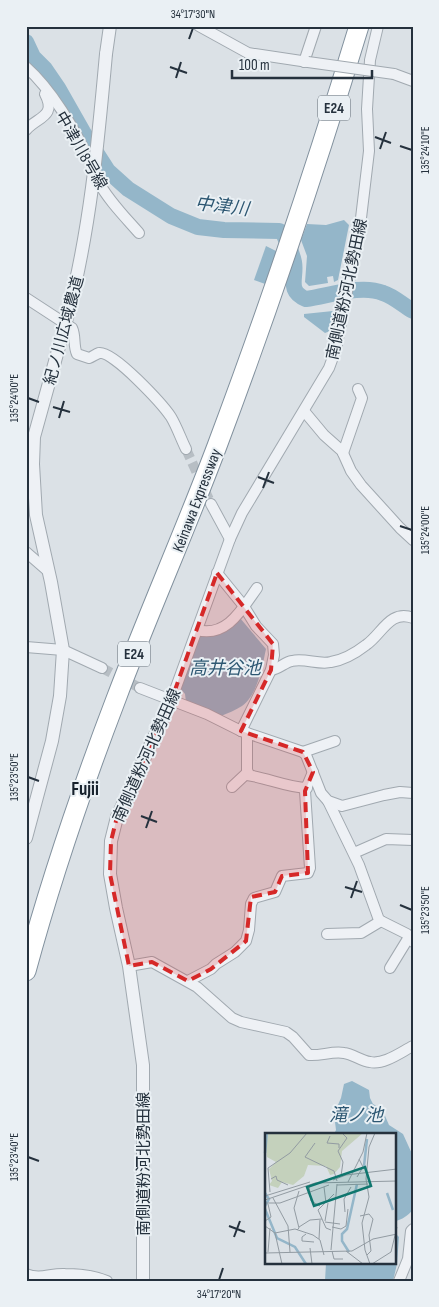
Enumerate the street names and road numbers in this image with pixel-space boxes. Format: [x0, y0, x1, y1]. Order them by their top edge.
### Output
road number: E24 [318, 96, 350, 120]
street label: 中津川8号線 [51, 108, 111, 193]
street label: 南側道粉河北勢田線 [323, 217, 372, 362]
street label: 紀ノ川広域農道 [41, 274, 88, 387]
street label: Keinawa Expressway [169, 446, 226, 555]
road number: E24 [118, 642, 150, 666]
street label: 南側道粉河北勢田線 [109, 686, 185, 825]
street label: 南側道粉河北勢田線 [135, 1092, 154, 1236]

